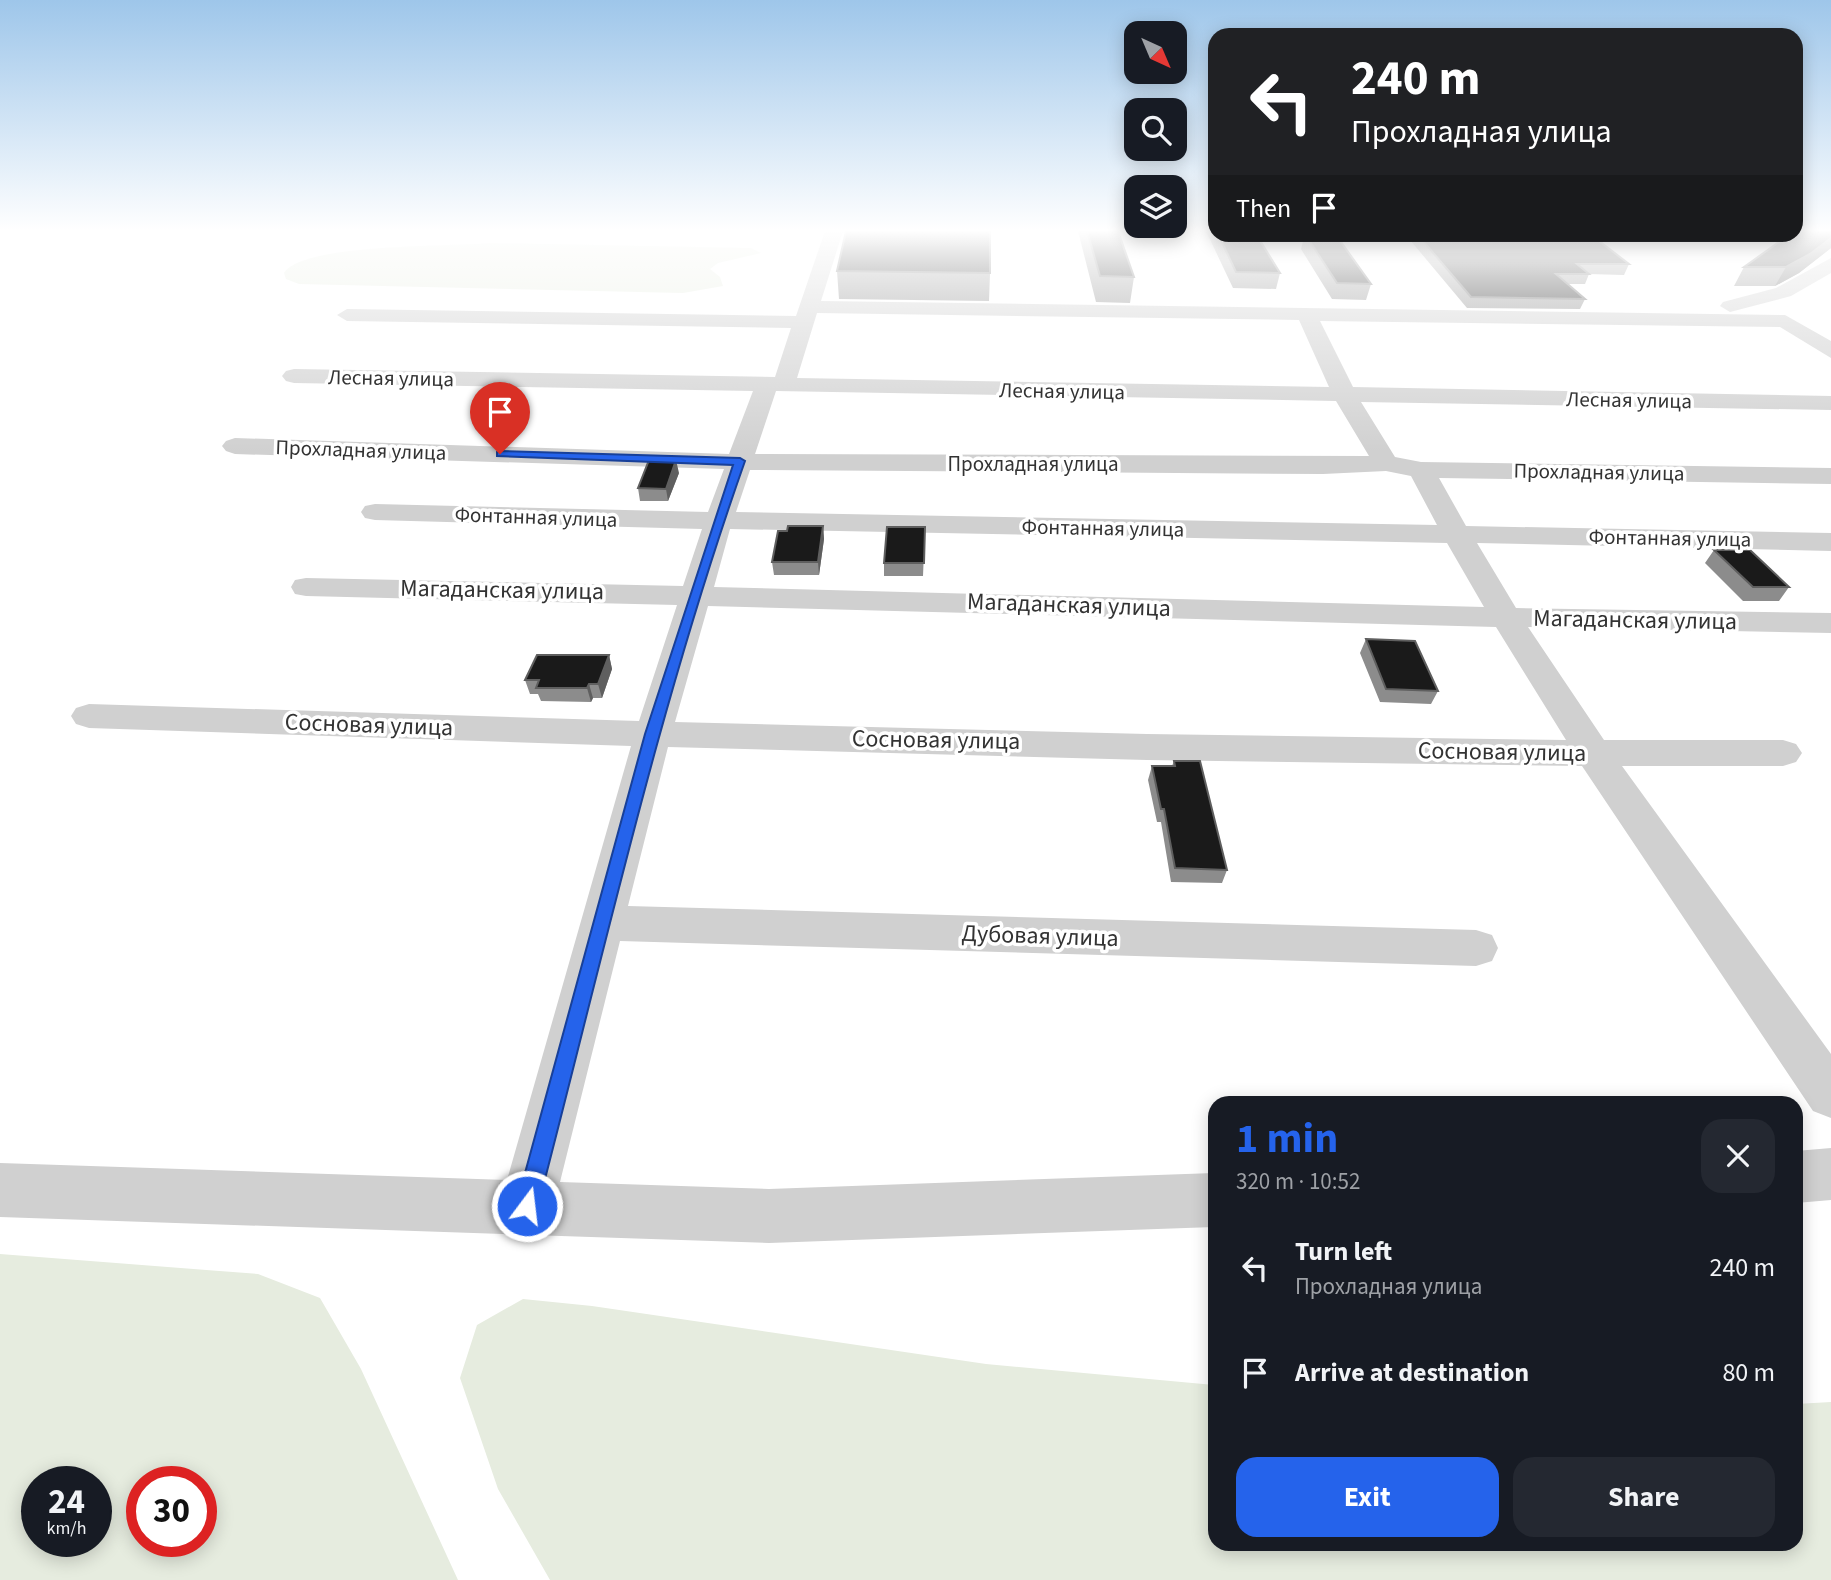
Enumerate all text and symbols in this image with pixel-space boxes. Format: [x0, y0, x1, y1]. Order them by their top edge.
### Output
north arrow [1124, 21, 1186, 84]
map controls [1124, 21, 1187, 238]
text: 240 m [1351, 44, 1480, 114]
icon: left [1236, 56, 1327, 147]
button: search [1124, 98, 1187, 161]
text: Прохладная улица [1351, 109, 1612, 155]
button: layers [1124, 175, 1187, 238]
icon: arrive [1305, 189, 1343, 227]
text: Then [1236, 190, 1291, 227]
street label: Лесная улица [328, 362, 454, 394]
street label: Лесная улица [999, 375, 1125, 407]
pin [470, 382, 530, 454]
street label: Лесная улица [1566, 384, 1692, 416]
icon: arrive [481, 393, 519, 431]
street label: Прохладная улица [275, 432, 447, 468]
street label: Прохладная улица [948, 449, 1118, 479]
street label: Прохладная улица [1513, 456, 1685, 488]
street label: Фонтанная улица [454, 499, 618, 535]
street label: Фонтанная улица [1021, 512, 1185, 544]
street label: Фонтанная улица [1588, 522, 1752, 554]
street label: Магаданская улица [400, 571, 604, 609]
street label: Магаданская улица [966, 584, 1172, 626]
street label: Магаданская улица [1533, 601, 1737, 639]
street label: Сосновая улица [284, 705, 454, 745]
street label: Сосновая улица [851, 721, 1021, 759]
street label: Сосновая улица [1417, 733, 1587, 771]
street label: Дубовая улица [961, 916, 1119, 956]
text: 1 min [1236, 1109, 1338, 1169]
button: close [1701, 1119, 1775, 1193]
text: 320 m · 10:52 [1236, 1165, 1360, 1198]
position arrow [490, 1169, 564, 1243]
text: Turn left [1295, 1233, 1392, 1270]
icon: left [1236, 1249, 1274, 1287]
text: 240 m [1709, 1249, 1775, 1286]
text: Прохладная улица [1295, 1270, 1482, 1303]
icon: arrive [1236, 1354, 1274, 1392]
text: Arrive at destination [1295, 1354, 1529, 1391]
text: 80 m [1722, 1354, 1775, 1391]
button: Exit [1236, 1457, 1499, 1537]
button: Share [1513, 1457, 1775, 1537]
speed limit sign: 30 [126, 1466, 217, 1557]
text: 24 [48, 1477, 85, 1527]
text: km/h [47, 1516, 86, 1541]

